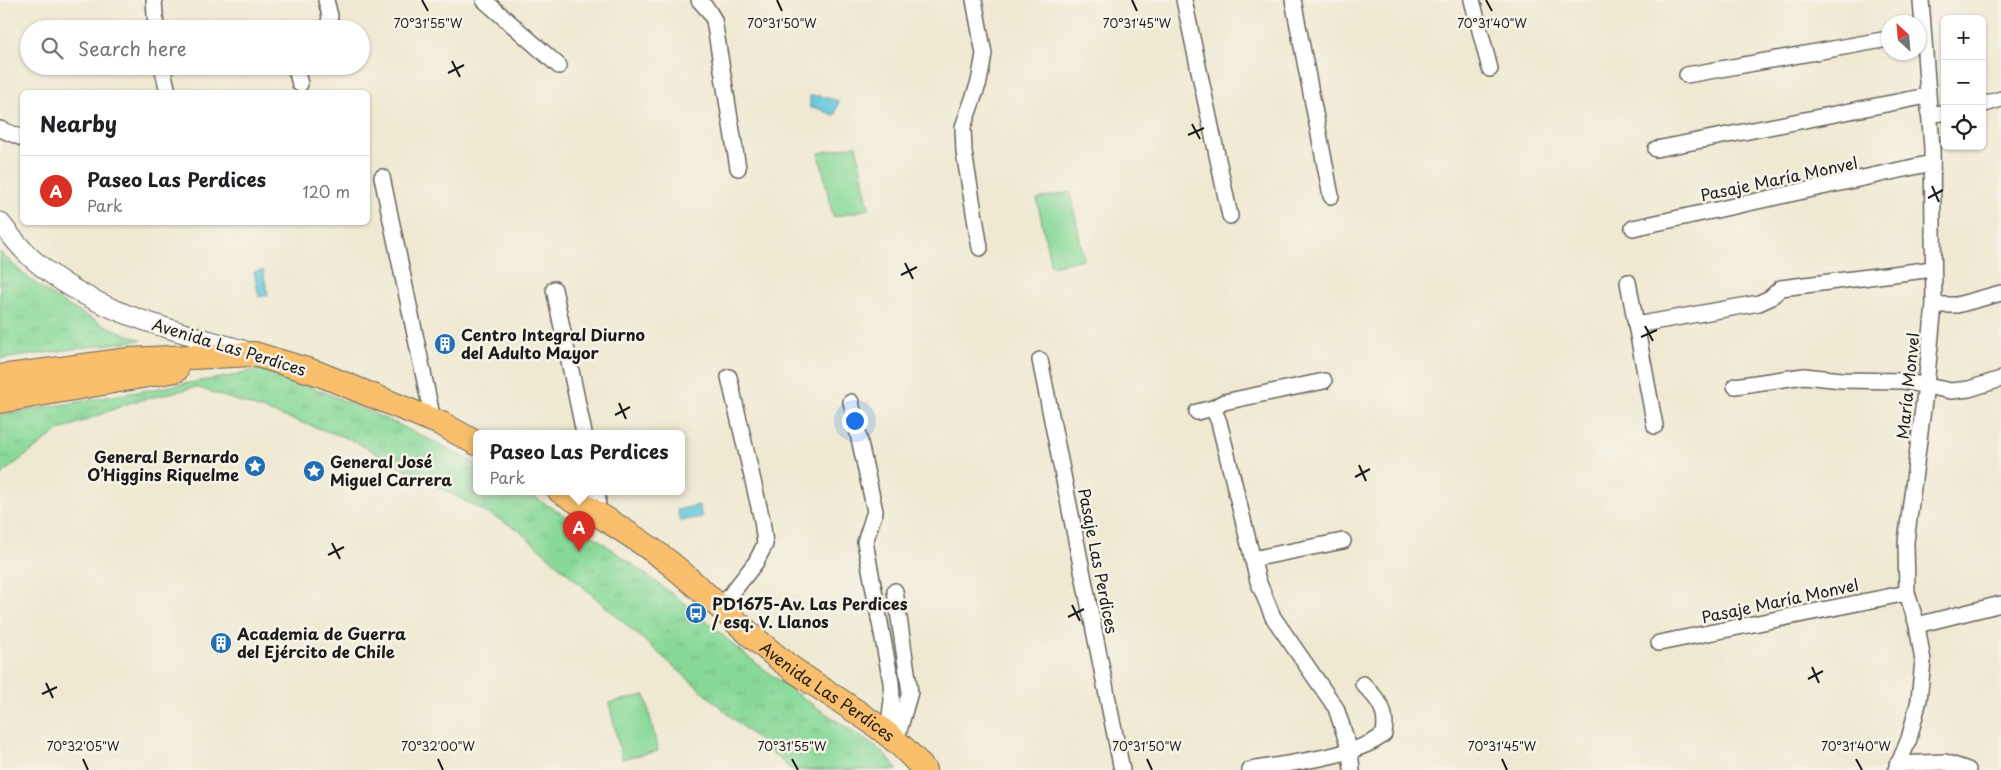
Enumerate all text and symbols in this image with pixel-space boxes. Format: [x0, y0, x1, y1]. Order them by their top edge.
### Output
text: 70°31'55"W [394, 14, 463, 32]
text: 70°31'50"W [747, 14, 817, 32]
text: 70°31'45"W [1103, 14, 1172, 32]
text: 70°31'40"W [1457, 14, 1527, 32]
north arrow [1881, 15, 1926, 60]
map controls [1941, 15, 1986, 150]
button: + [1941, 15, 1986, 60]
search box [20, 20, 370, 75]
icon: search [38, 34, 66, 62]
text: Search here [78, 34, 187, 62]
button: − [1941, 60, 1986, 105]
button: locate [1941, 105, 1986, 150]
text: Nearby [40, 107, 117, 139]
street label: Pasaje María Monvel [1698, 150, 1859, 206]
text: Paseo Las Perdices [87, 165, 266, 193]
text: A [50, 179, 62, 203]
text: 120 m [303, 179, 350, 203]
text: Park [87, 193, 123, 217]
street label: Avenida Las Perdices [149, 311, 309, 381]
place label: Centro Integral Diurno del Adulto Mayor [461, 322, 645, 364]
building icon: Centro Integral Diurno del Adulto Mayor [433, 332, 457, 356]
street label: María Monvel [1889, 332, 1925, 440]
your location [842, 408, 868, 434]
popup [473, 430, 685, 495]
text: Paseo Las Perdices [489, 437, 669, 465]
place label: General Bernardo O’Higgins Riquelme [87, 444, 239, 486]
place label: General José Miguel Carrera [330, 449, 452, 491]
place icon: General Bernardo O’Higgins Riquelme [243, 454, 267, 478]
place icon: General José Miguel Carrera [302, 459, 326, 483]
text: Park [489, 465, 525, 489]
street label: Pasaje Las Perdices [1073, 486, 1125, 636]
pin: A [563, 511, 595, 552]
street label: Pasaje María Monvel [1699, 572, 1860, 628]
place label: PD1675-Av. Las Perdices / esq. V. Llanos [711, 591, 908, 633]
bus stop icon: PD1675-Av. Las Perdices / esq. V. Llanos [684, 601, 708, 625]
place label: Academia de Guerra del Ejército de Chile [236, 621, 406, 663]
building icon: Academia de Guerra del Ejército de Chile [209, 631, 233, 655]
street label: Avenida Las Perdices [755, 635, 900, 747]
text: 70°32'05"W [47, 737, 120, 755]
text: 70°32'00"W [401, 737, 476, 755]
text: 70°31'55"W [758, 737, 827, 755]
text: 70°31'50"W [1112, 737, 1182, 755]
text: 70°31'45"W [1468, 737, 1537, 755]
text: 70°31'40"W [1821, 737, 1891, 755]

